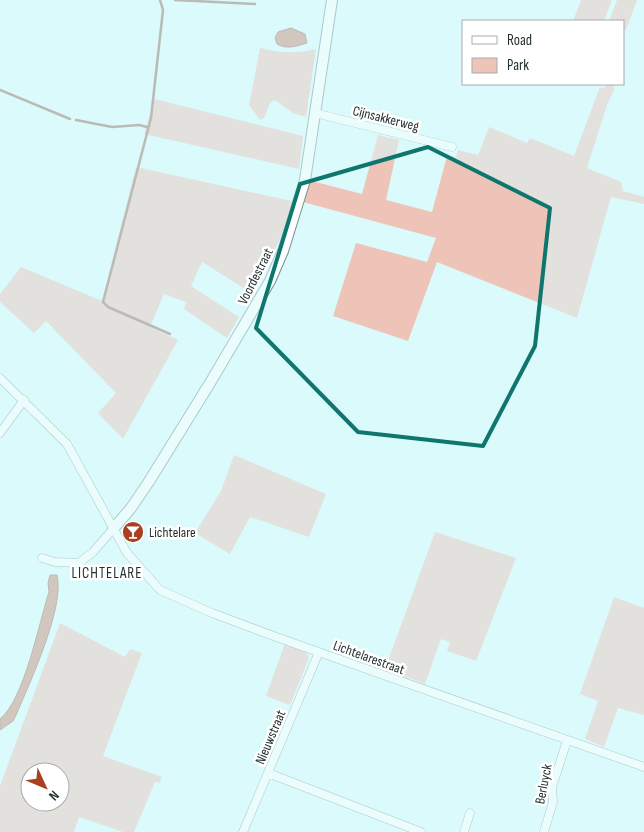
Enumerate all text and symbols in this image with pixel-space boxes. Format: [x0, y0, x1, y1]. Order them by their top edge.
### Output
legend [462, 20, 624, 85]
text: Road [507, 31, 532, 50]
text: Park [507, 56, 529, 75]
street label: Cijnsakkerweg [351, 102, 421, 135]
street label: Voordestraat [234, 245, 277, 307]
bar icon: Lichtelare [121, 520, 145, 544]
place label: Lichtelare [149, 524, 196, 541]
district label: LICHTELARE [72, 564, 142, 583]
street label: Lichtelarestraat [331, 637, 407, 678]
street label: Nieuwstraat [251, 708, 289, 767]
north arrow [20, 762, 70, 812]
street label: Berluyck [531, 762, 556, 806]
text: N [45, 787, 63, 804]

